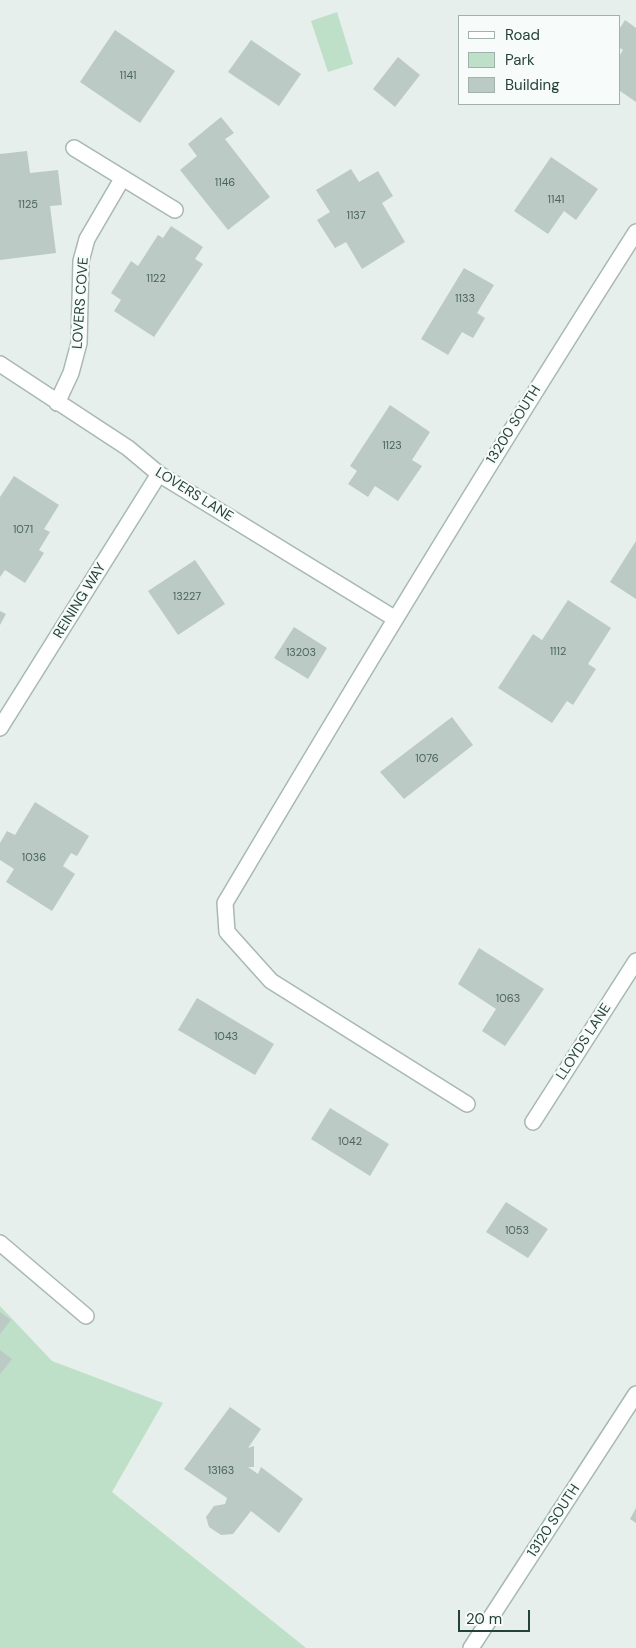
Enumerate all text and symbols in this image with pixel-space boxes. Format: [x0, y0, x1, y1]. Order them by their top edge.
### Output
legend [458, 15, 621, 105]
text: Road [505, 25, 540, 45]
text: Park [505, 50, 535, 70]
house number: 1141 [120, 69, 136, 83]
text: Building [505, 75, 560, 95]
house number: 1146 [215, 176, 235, 190]
house number: 1141 [548, 193, 564, 207]
house number: 1125 [18, 198, 38, 212]
house number: 1137 [346, 209, 366, 223]
street label: LOVERS COVE [69, 256, 93, 350]
house number: 1122 [146, 272, 166, 286]
house number: 1133 [455, 292, 475, 306]
street label: 13200 SOUTH [483, 383, 545, 467]
house number: 1123 [382, 439, 402, 453]
street label: LOVERS LANE [152, 464, 236, 526]
house number: 1071 [13, 523, 33, 537]
street label: REINING WAY [50, 560, 110, 642]
house number: 13227 [173, 590, 201, 604]
house number: 1112 [550, 645, 566, 659]
house number: 13203 [286, 646, 316, 660]
house number: 1076 [415, 752, 439, 766]
house number: 1036 [22, 851, 46, 865]
house number: 1063 [496, 992, 520, 1006]
street label: LLOYDS LANE [553, 1001, 615, 1083]
house number: 1043 [214, 1030, 238, 1044]
house number: 1042 [338, 1135, 362, 1149]
house number: 1053 [505, 1224, 529, 1238]
house number: 13163 [208, 1464, 234, 1478]
street label: 13120 SOUTH [524, 1481, 584, 1561]
scale bar [461, 1600, 534, 1632]
text: 20 m [466, 1609, 502, 1629]

